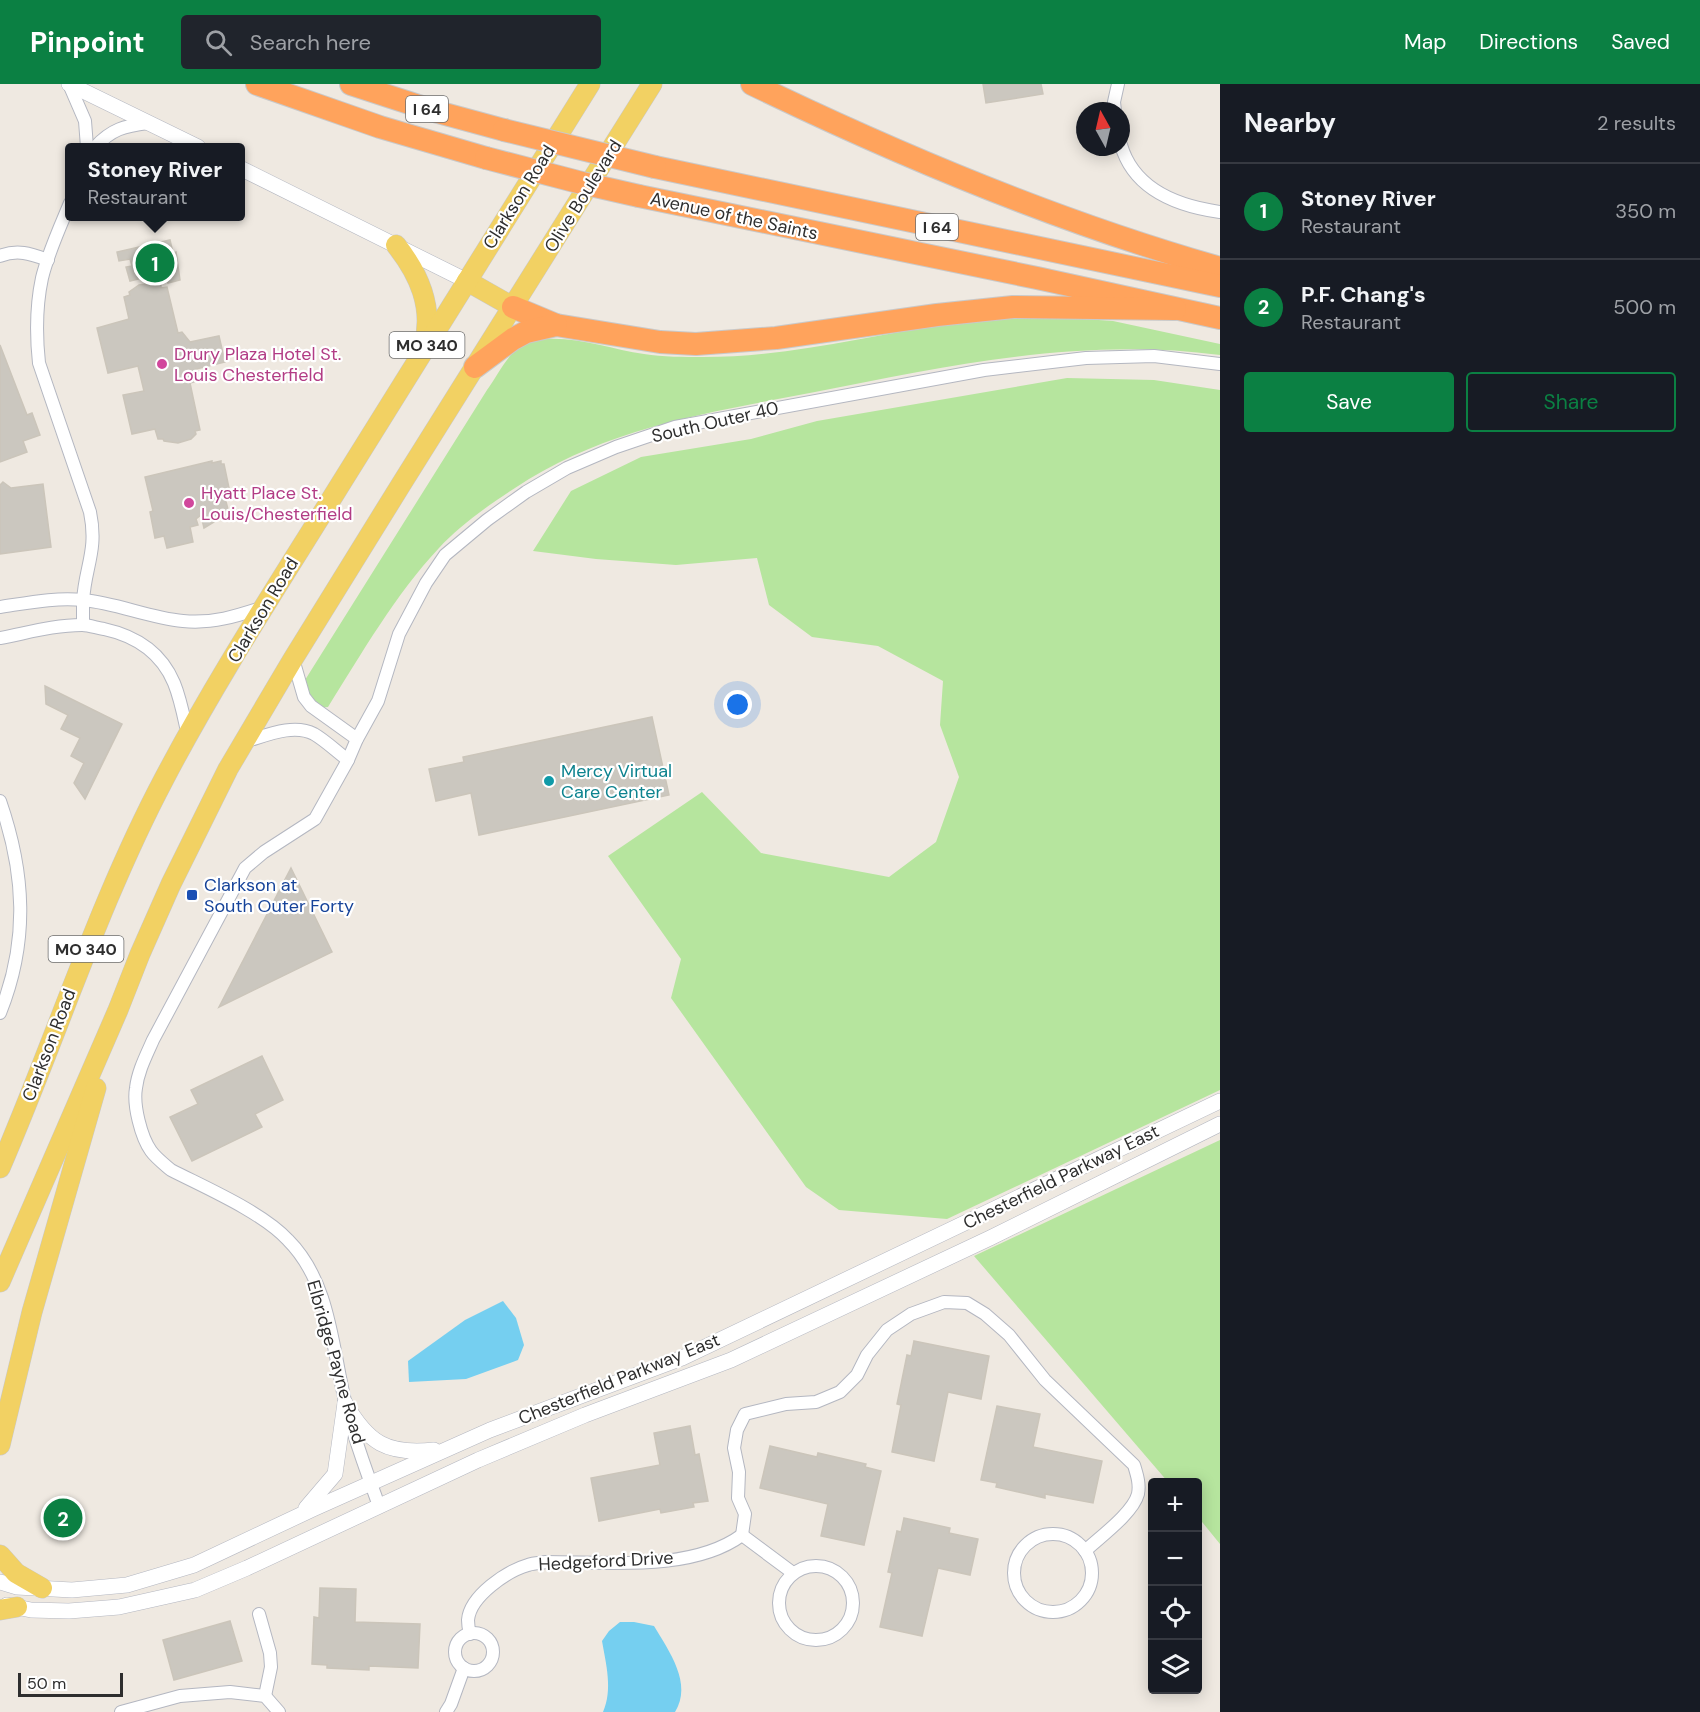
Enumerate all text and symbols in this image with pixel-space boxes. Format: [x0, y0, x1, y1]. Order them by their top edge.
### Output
search box [181, 15, 601, 69]
text: Pinpoint [30, 24, 145, 61]
icon: search [202, 26, 235, 59]
text: Search here [250, 28, 371, 57]
text: Map [1404, 28, 1446, 56]
text: Directions [1479, 28, 1578, 56]
text: Saved [1611, 28, 1670, 56]
road number: I 64 [406, 96, 448, 122]
north arrow [1076, 102, 1130, 156]
text: Nearby [1244, 106, 1336, 140]
text: 2 results [1597, 110, 1676, 136]
street label: Olive Boulevard [539, 135, 627, 257]
street label: Clarkson Road [477, 140, 561, 254]
popup [65, 143, 245, 221]
text: Stoney River [88, 155, 222, 184]
text: Restaurant [88, 184, 188, 210]
text: Stoney River [1301, 184, 1436, 213]
street label: Avenue of the Saints [648, 186, 820, 246]
text: 1 [1260, 198, 1267, 224]
text: 350 m [1615, 198, 1676, 224]
text: Restaurant [1301, 213, 1401, 239]
road number: I 64 [916, 214, 958, 240]
pin: 1 [136, 240, 174, 285]
text: P.F. Chang's [1301, 280, 1426, 309]
text: 2 [1258, 294, 1269, 320]
text: 500 m [1613, 294, 1676, 320]
text: Restaurant [1301, 309, 1401, 335]
road number: MO 340 [390, 332, 464, 358]
place label: Drury Plaza Hotel St. Louis Chesterfield [174, 342, 341, 387]
marker: Drury Plaza Hotel St. Louis Chesterfield [155, 357, 169, 371]
button: Save [1244, 372, 1454, 432]
button: Share [1466, 372, 1676, 432]
street label: South Outer 40 [649, 396, 781, 448]
place label: Hyatt Place St. Louis/Chesterfield [201, 481, 352, 526]
marker: Hyatt Place St. Louis/Chesterfield [182, 496, 196, 510]
street label: Clarkson Road [222, 553, 304, 667]
your location [723, 690, 752, 719]
place label: Mercy Virtual Care Center [561, 759, 672, 804]
marker: Mercy Virtual Care Center [542, 774, 556, 788]
place label: Clarkson at South Outer Forty [204, 873, 354, 918]
marker: Clarkson at South Outer Forty [185, 888, 199, 902]
road number: MO 340 [48, 936, 124, 962]
street label: Clarkson Road [17, 985, 81, 1105]
street label: Chesterfield Parkway East [959, 1119, 1163, 1235]
street label: Elbridge Payne Road [301, 1277, 371, 1447]
street label: Chesterfield Parkway East [515, 1328, 723, 1430]
map controls [1148, 1478, 1202, 1694]
button: + [1148, 1478, 1202, 1532]
pin: 2 [44, 1496, 82, 1540]
button: − [1148, 1532, 1202, 1586]
street label: Hedgeford Drive [538, 1545, 674, 1577]
button: locate [1148, 1586, 1202, 1640]
button: layers [1148, 1640, 1202, 1694]
scale bar [18, 1670, 123, 1698]
text: 50 m [27, 1673, 66, 1694]

